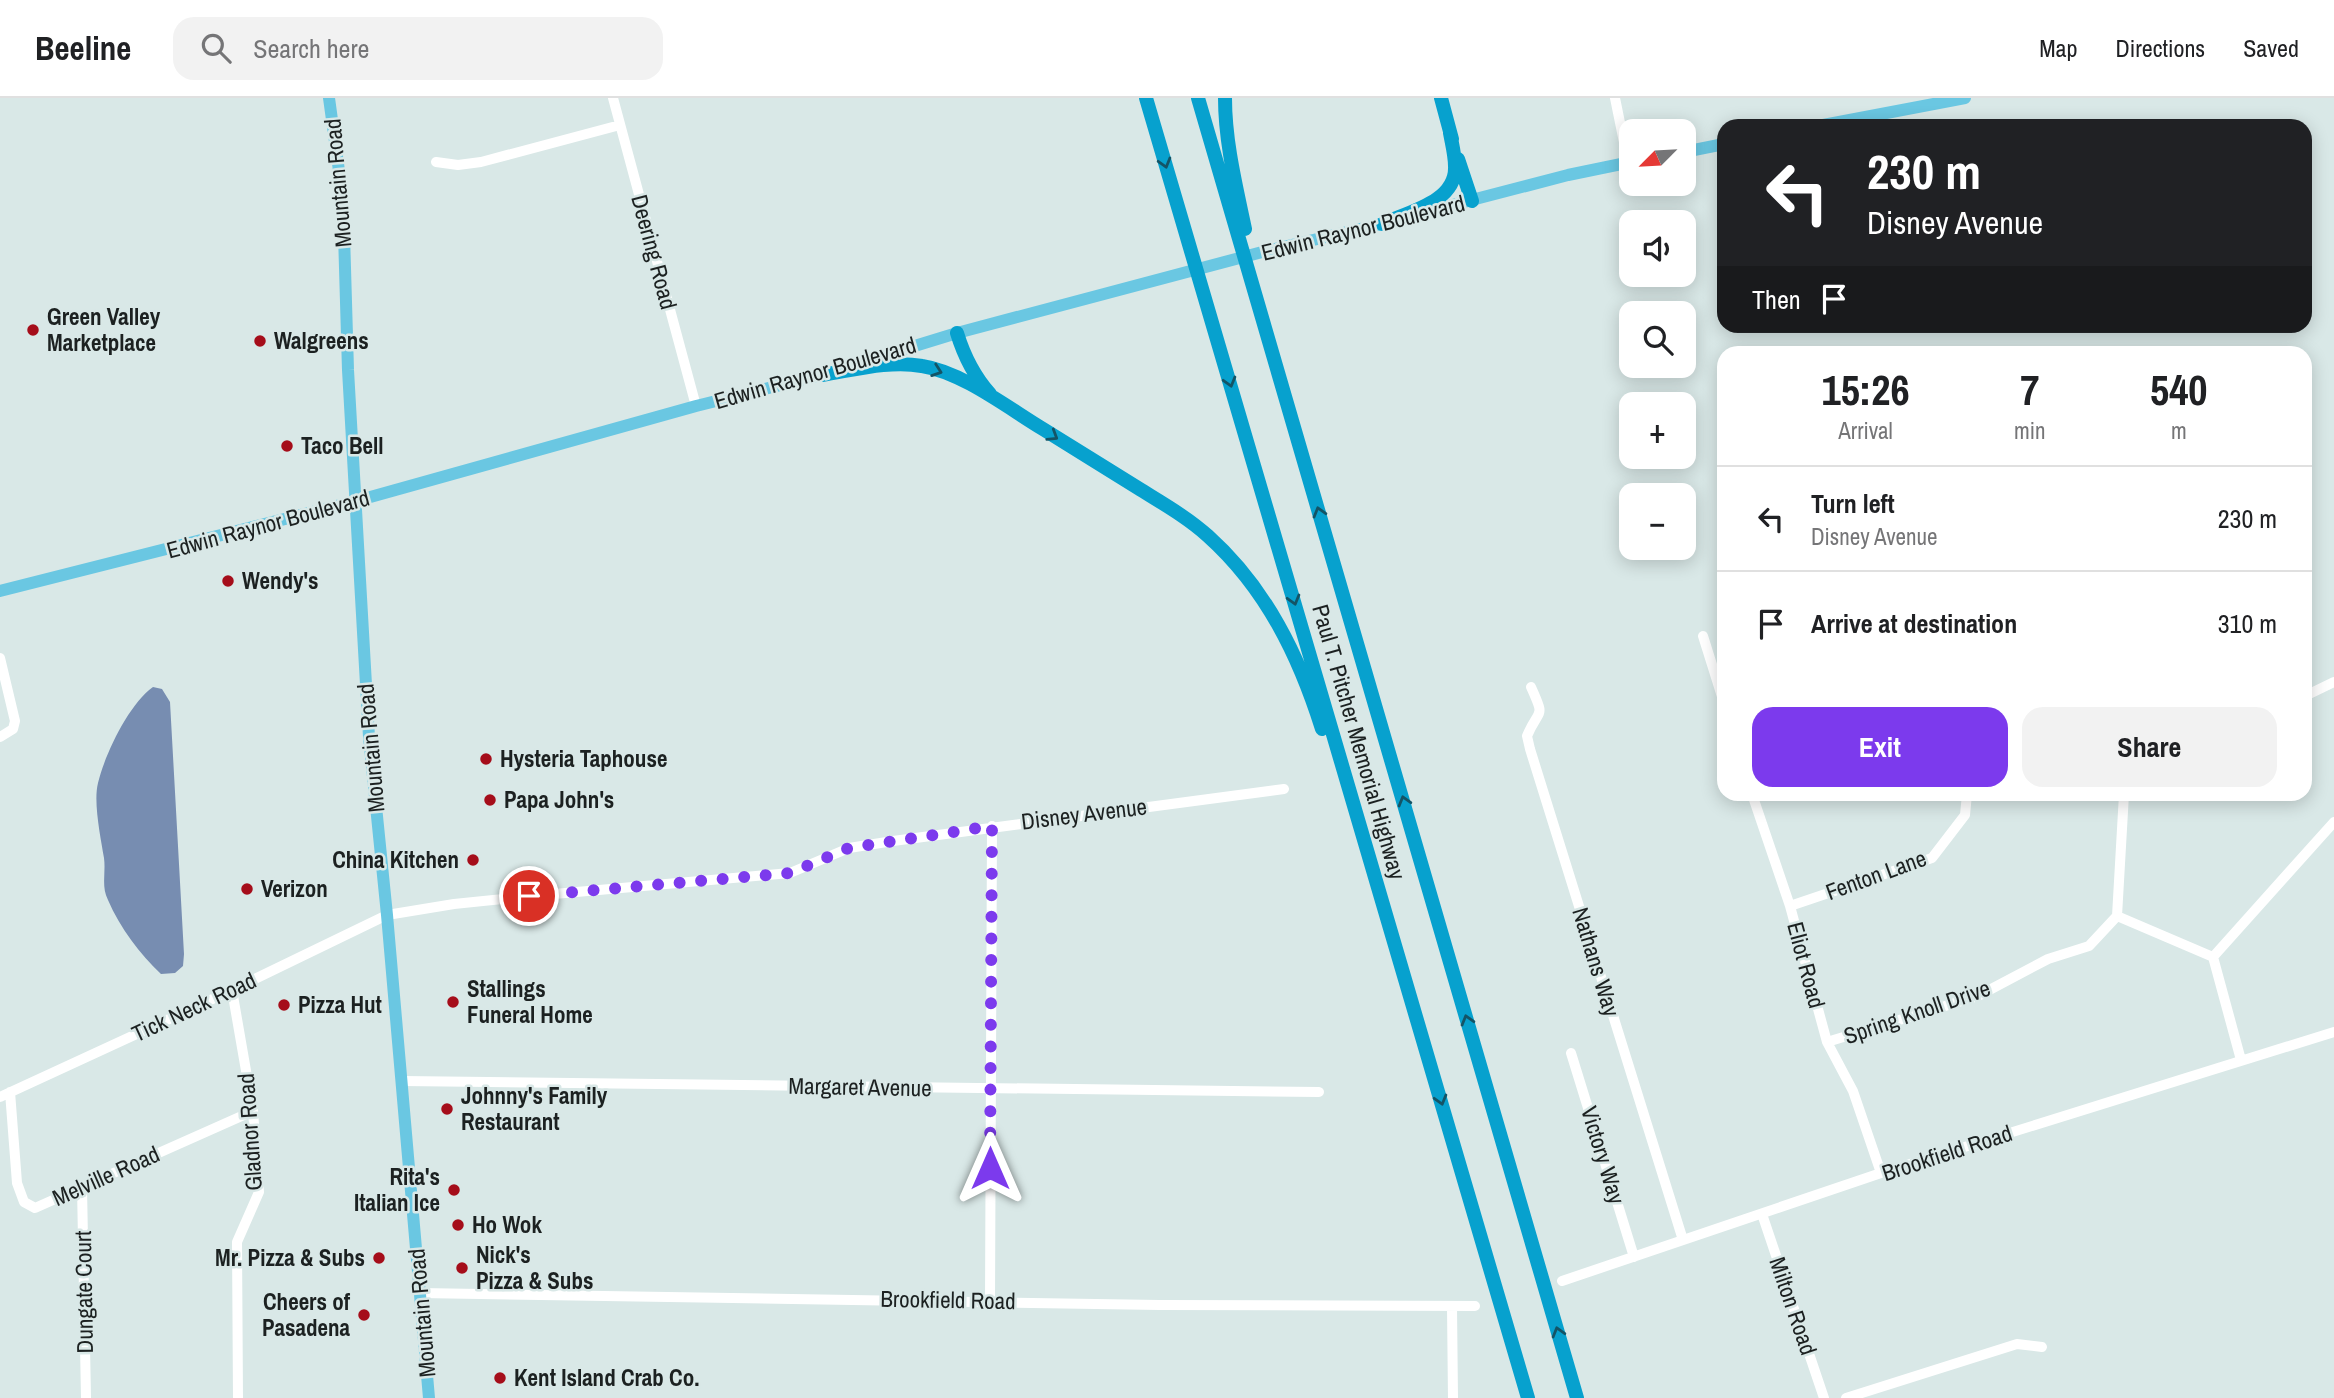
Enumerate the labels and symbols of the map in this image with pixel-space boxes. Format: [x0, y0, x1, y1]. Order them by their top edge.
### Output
street label: Mountain Road [316, 117, 359, 249]
north arrow [1619, 119, 1696, 196]
one-way arrow [1157, 157, 1172, 169]
street label: Edwin Raynor Boulevard [1258, 187, 1468, 268]
street label: Deering Road [624, 191, 685, 313]
place label: Green Valley Marketplace [47, 301, 161, 358]
marker: Green Valley Marketplace [25, 322, 41, 338]
place label: Walgreens [274, 325, 369, 356]
street label: Edwin Raynor Boulevard [710, 329, 919, 416]
marker: Walgreens [252, 333, 268, 349]
one-way arrow [931, 363, 943, 377]
one-way arrow [1221, 376, 1236, 388]
one-way arrow [1046, 427, 1059, 440]
place label: Taco Bell [301, 430, 383, 461]
marker: Taco Bell [279, 438, 295, 454]
street label: Edwin Raynor Boulevard [163, 482, 373, 565]
one-way arrow [1313, 507, 1328, 519]
place label: Wendy's [242, 565, 318, 596]
marker: Wendy's [220, 573, 236, 589]
one-way arrow [1285, 594, 1300, 606]
street label: Paul T. Pitcher Memorial Highway [1305, 601, 1414, 884]
street label: Mountain Road [349, 682, 392, 814]
place label: Hysteria Taphouse [500, 743, 667, 774]
marker: Hysteria Taphouse [478, 751, 494, 767]
place label: Papa John's [504, 784, 614, 815]
street label: Disney Avenue [1019, 790, 1149, 837]
marker: Papa John's [482, 792, 498, 808]
one-way arrow [1397, 796, 1412, 808]
street label: Fenton Lane [1821, 842, 1930, 907]
place label: China Kitchen [332, 844, 459, 875]
marker: China Kitchen [465, 852, 481, 868]
pin [499, 866, 559, 926]
place label: Verizon [261, 873, 328, 904]
marker: Verizon [239, 881, 255, 897]
street label: Nathans Way [1565, 904, 1628, 1021]
street label: Eliot Road [1780, 918, 1833, 1011]
street label: Tick Neck Road [127, 964, 261, 1049]
street label: Spring Knoll Drive [1839, 972, 1994, 1051]
place label: Stallings Funeral Home [467, 973, 593, 1030]
place label: Pizza Hut [298, 989, 382, 1020]
marker: Stallings Funeral Home [445, 994, 461, 1010]
marker: Pizza Hut [276, 997, 292, 1013]
one-way arrow [1461, 1014, 1476, 1026]
street label: Margaret Avenue [788, 1070, 932, 1103]
street label: Gladnor Road [230, 1072, 269, 1192]
place label: Johnny's Family Restaurant [461, 1080, 608, 1137]
one-way arrow [1432, 1094, 1447, 1106]
marker: Johnny's Family Restaurant [439, 1101, 455, 1117]
street label: Victory Way [1574, 1102, 1633, 1208]
street label: Brookfield Road [1878, 1117, 2016, 1188]
position arrow [953, 1131, 1027, 1205]
street label: Melville Road [47, 1138, 164, 1213]
place label: Rita's Italian Ice [354, 1161, 440, 1218]
marker: Rita's Italian Ice [446, 1182, 462, 1198]
place label: Ho Wok [472, 1209, 542, 1240]
marker: Ho Wok [450, 1217, 466, 1233]
street label: Dungate Court [67, 1230, 100, 1354]
place label: Nick's Pizza & Subs [476, 1239, 593, 1296]
place label: Mr. Pizza & Subs [215, 1242, 365, 1273]
street label: Mountain Road [400, 1247, 443, 1379]
marker: Mr. Pizza & Subs [371, 1250, 387, 1266]
street label: Milton Road [1762, 1253, 1825, 1359]
marker: Nick's Pizza & Subs [454, 1260, 470, 1276]
street label: Brookfield Road [880, 1283, 1016, 1316]
place label: Cheers of Pasadena [262, 1286, 351, 1343]
marker: Cheers of Pasadena [356, 1307, 372, 1323]
one-way arrow [1552, 1327, 1566, 1339]
place label: Kent Island Crab Co. [514, 1362, 700, 1393]
marker: Kent Island Crab Co. [492, 1370, 508, 1386]

